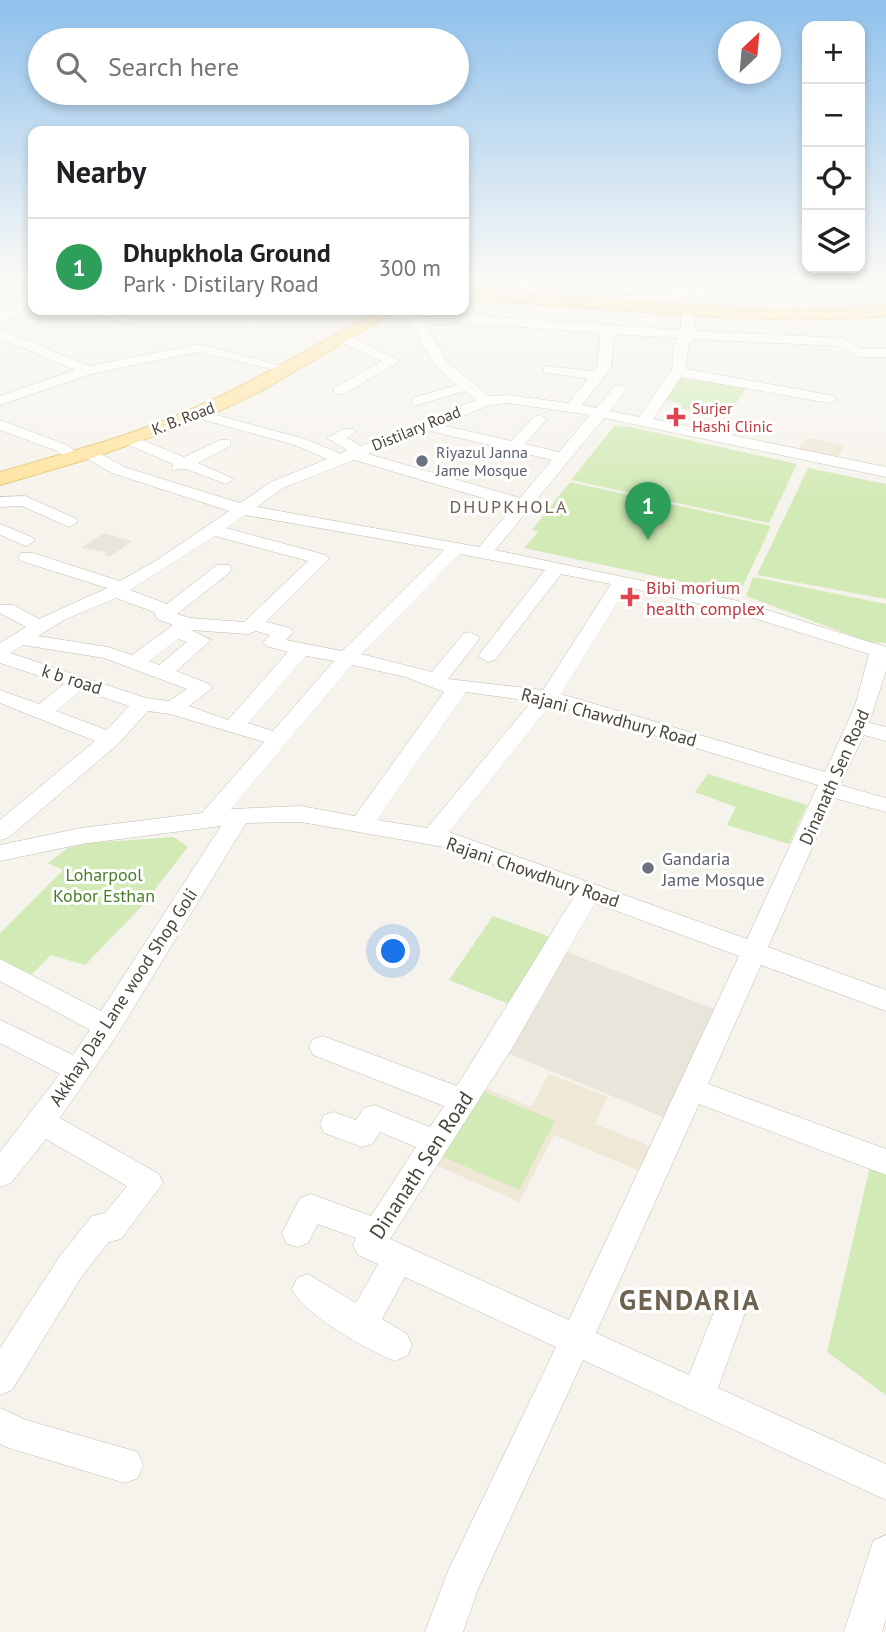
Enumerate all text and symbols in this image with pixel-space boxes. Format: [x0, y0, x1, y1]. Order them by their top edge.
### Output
north arrow [718, 21, 781, 84]
map controls [802, 21, 865, 273]
button: + [802, 21, 865, 84]
search box [28, 28, 469, 105]
icon: search [52, 48, 90, 86]
text: Search here [108, 50, 239, 83]
button: − [802, 84, 865, 147]
button: locate [802, 147, 865, 210]
text: Nearby [56, 152, 146, 191]
button: layers [802, 210, 865, 273]
text: Dhupkhola Ground [123, 236, 331, 269]
text: 1 [72, 253, 86, 282]
text: 300 m [379, 253, 441, 282]
text: Park · Distilary Road [123, 269, 319, 298]
street label: K. B. Road [149, 397, 217, 439]
place label: Surjer Hashi Clinic [692, 398, 773, 436]
street label: Distilary Road [369, 401, 463, 455]
marker: Surjer Hashi Clinic [666, 407, 686, 427]
place label: Riyazul Janna Jame Mosque [435, 442, 528, 480]
marker: Riyazul Janna Jame Mosque [414, 453, 430, 469]
pin: 1 [625, 482, 671, 540]
district label: DHUPKHOLA [450, 495, 569, 518]
place label: Bibi morium health complex [646, 576, 765, 620]
marker: Bibi morium health complex [620, 587, 640, 607]
street label: k b road [39, 659, 105, 699]
street label: Rajani Chawdhury Road [519, 682, 699, 752]
street label: Dinanath Sen Road [794, 705, 874, 849]
street label: Rajani Chowdhury Road [443, 832, 623, 912]
place label: Gandaria Jame Mosque [661, 847, 765, 891]
marker: Gandaria Jame Mosque [640, 860, 656, 876]
park label: Loharpool Kobor Esthan [53, 863, 155, 907]
street label: Akkhay Das Lane wood Shop Goli [44, 884, 202, 1110]
your location [376, 934, 410, 968]
street label: Dinanath Sen Road [363, 1086, 479, 1244]
district label: GENDARIA [619, 1281, 761, 1318]

